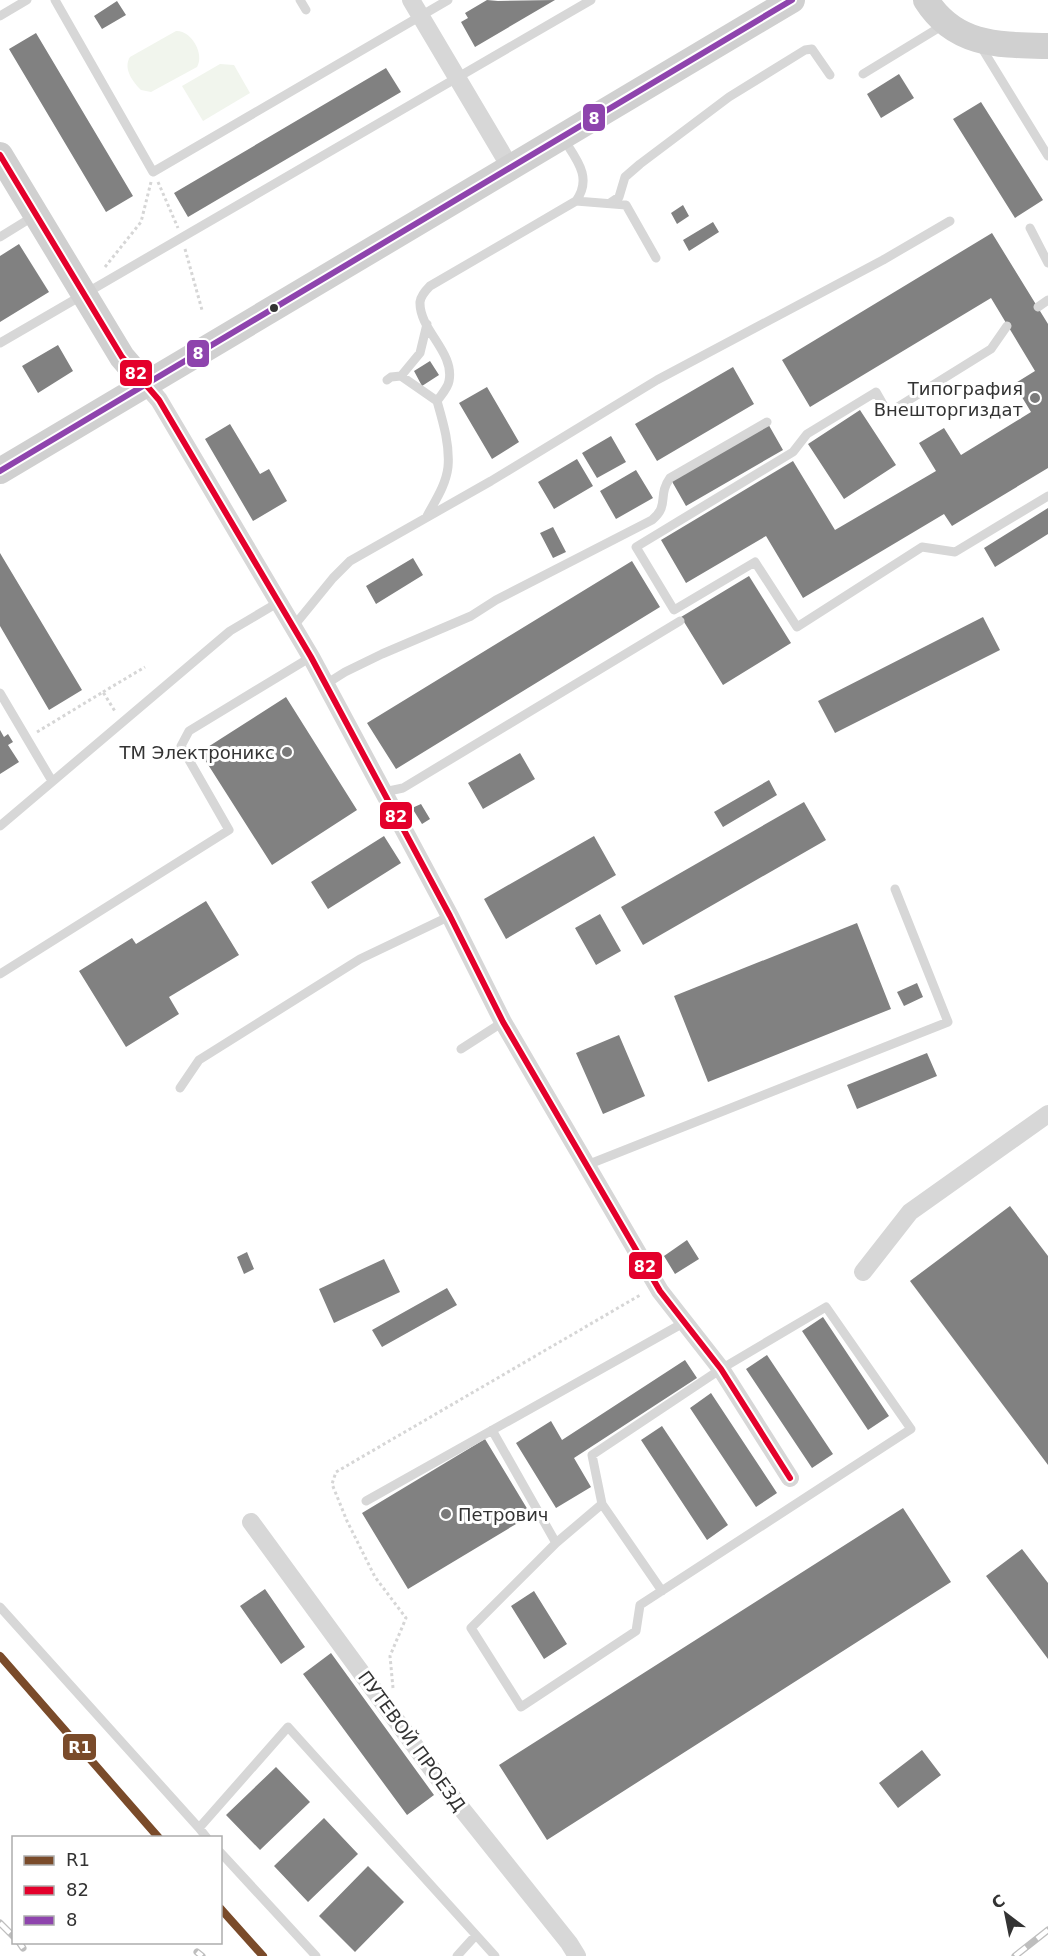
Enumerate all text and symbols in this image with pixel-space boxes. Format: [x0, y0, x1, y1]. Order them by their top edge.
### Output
line badge: 8 [582, 103, 606, 132]
text: 8 [588, 109, 600, 128]
unlabelled marker [268, 302, 280, 314]
line badge: 8 [186, 339, 210, 368]
text: 8 [192, 344, 204, 363]
line badge: 82 [119, 359, 153, 387]
text: 82 [125, 364, 147, 383]
place label: Типография Внешторгиздат [874, 378, 1023, 420]
marker: Типография Внешторгиздат [1028, 391, 1042, 405]
place label: ТМ Электроникс [119, 742, 275, 763]
marker: ТМ Электроникс [280, 745, 294, 759]
line badge: 82 [379, 801, 413, 830]
text: 82 [385, 807, 407, 826]
line badge: 82 [628, 1251, 663, 1280]
text: 82 [634, 1257, 656, 1276]
place label: Петрович [458, 1504, 548, 1525]
marker: Петрович [439, 1507, 453, 1521]
street label: ПУТЕВОЙ ПРОЕЗД [354, 1667, 470, 1815]
line badge: R1 [62, 1733, 97, 1761]
text: R1 [68, 1738, 92, 1757]
legend [12, 1836, 222, 1944]
text: R1 [66, 1849, 90, 1870]
text: 82 [66, 1879, 89, 1900]
north arrow [976, 1884, 1036, 1944]
text: С [988, 1891, 1008, 1913]
text: 8 [66, 1909, 77, 1930]

